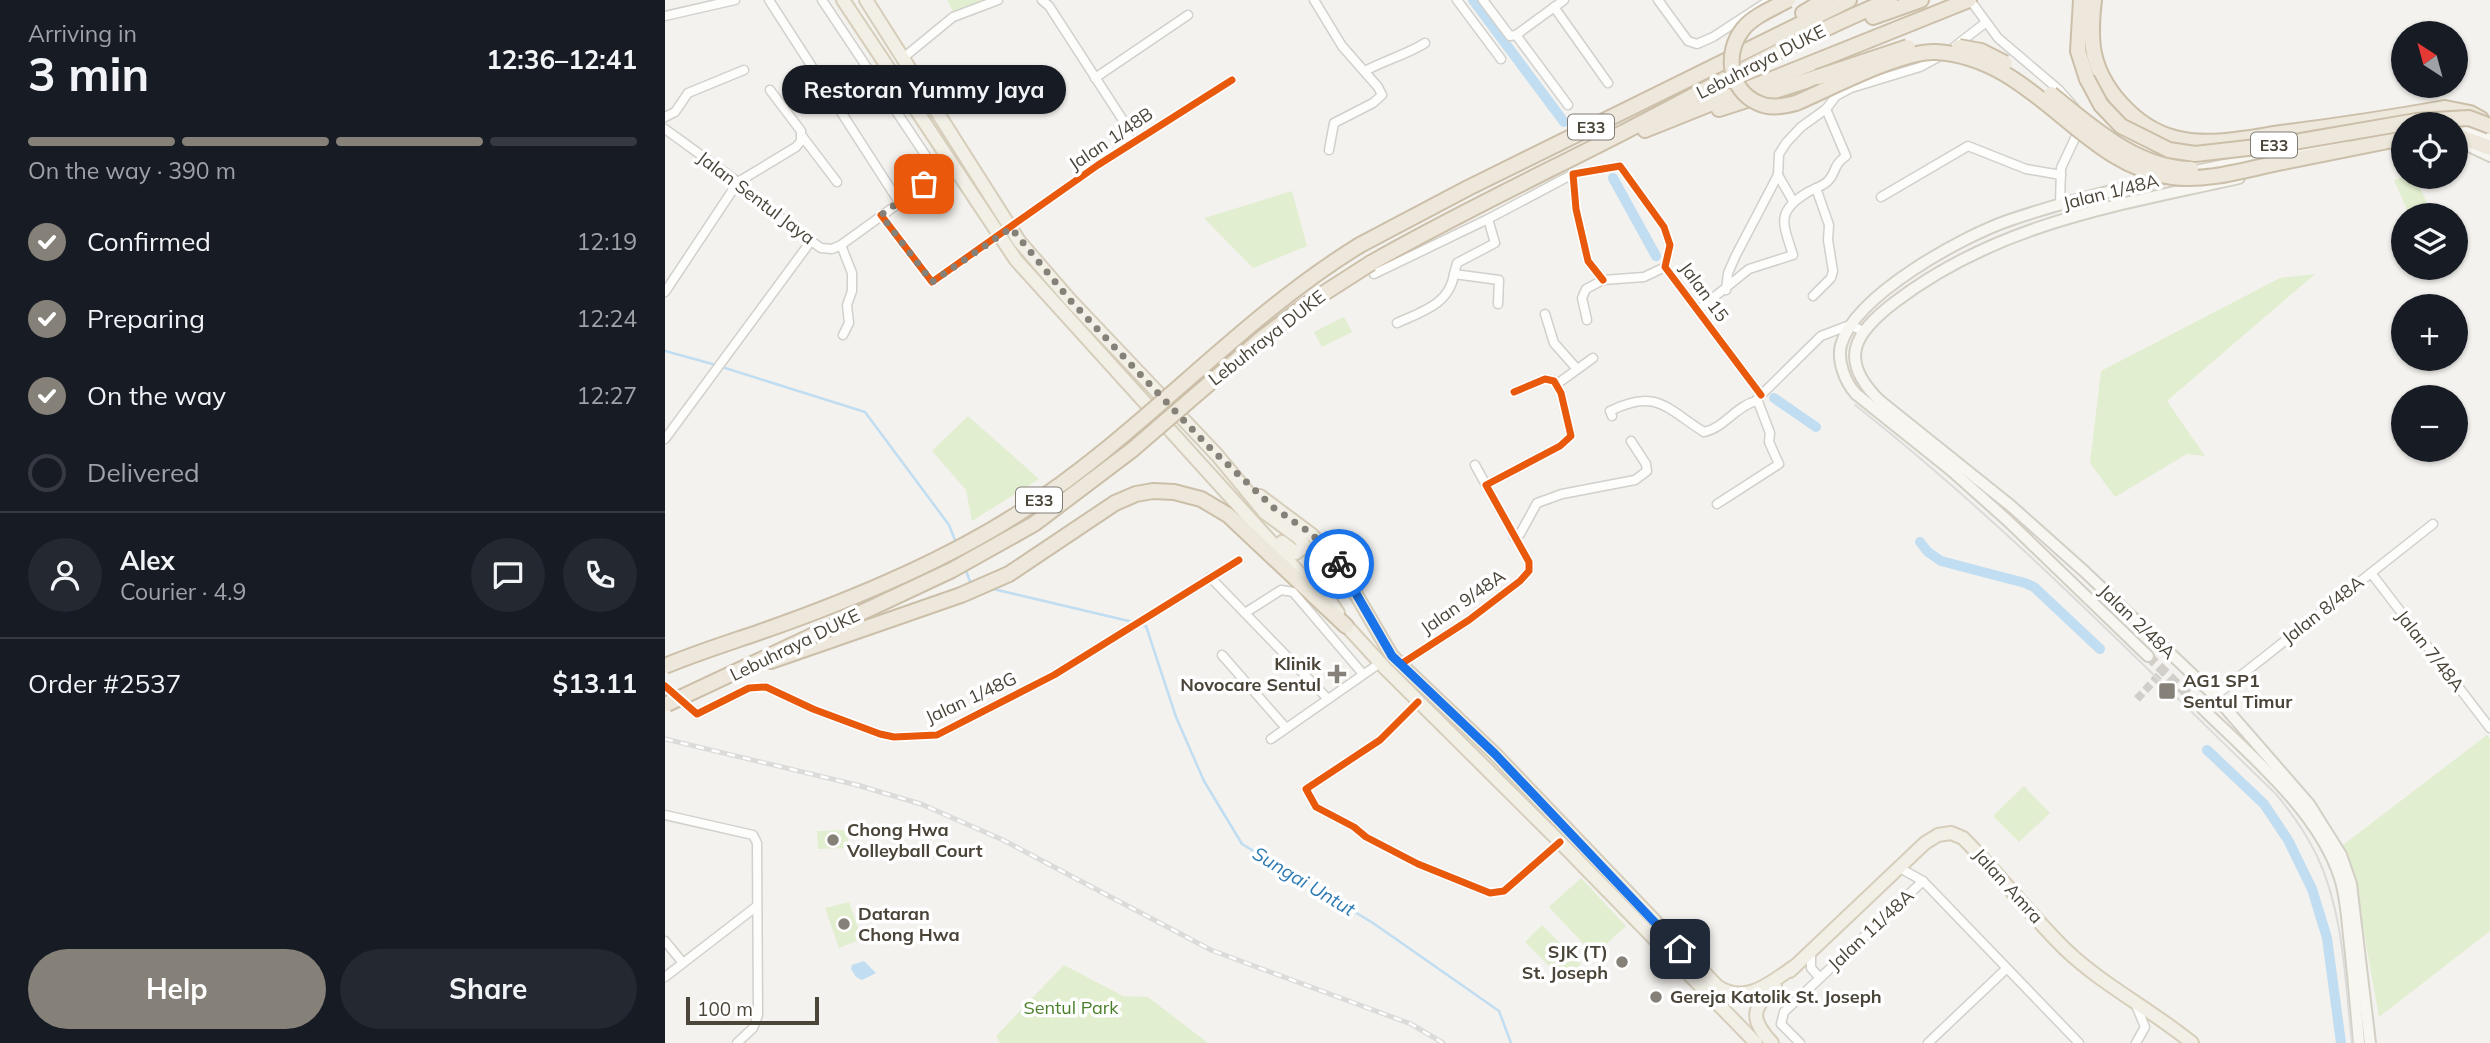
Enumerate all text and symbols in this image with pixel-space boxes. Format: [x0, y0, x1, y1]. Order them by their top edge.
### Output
text: Arriving in [28, 19, 137, 48]
street label: Lebuhraya DUKE [1692, 19, 1829, 104]
north arrow [2391, 21, 2467, 98]
map controls [2391, 21, 2468, 462]
text: 12:36–12:41 [486, 43, 637, 76]
text: 3 min [28, 45, 149, 103]
callout: Restoran Yummy Jaya [782, 65, 1066, 114]
text: Restoran Yummy Jaya [804, 75, 1044, 104]
street label: Jalan 1/48B [1064, 102, 1157, 175]
button: locate [2391, 112, 2468, 189]
road number: E33 [1568, 114, 1614, 140]
road number: E33 [2251, 132, 2297, 158]
street label: Jalan Sentul Jaya [693, 146, 820, 249]
pin [894, 154, 954, 214]
text: On the way · 390 m [28, 156, 236, 185]
icon: bag [905, 165, 943, 203]
street label: Jalan 1/48A [2061, 169, 2161, 215]
button: layers [2391, 203, 2468, 280]
icon: check [28, 223, 66, 261]
text: Confirmed [87, 225, 211, 258]
text: 12:19 [577, 227, 637, 256]
street label: Jalan 15 [1675, 257, 1734, 326]
street label: Lebuhraya DUKE [1204, 285, 1330, 390]
button: + [2391, 294, 2468, 371]
icon: check [28, 300, 66, 338]
text: Preparing [87, 302, 205, 335]
text: 12:24 [577, 304, 637, 333]
icon: check [28, 377, 66, 415]
text: On the way [87, 379, 226, 412]
text: 12:27 [577, 381, 637, 410]
button: − [2391, 385, 2468, 462]
text: Delivered [87, 456, 200, 489]
road number: E33 [1016, 488, 1062, 512]
courier [1304, 529, 1374, 599]
button: person [28, 538, 102, 612]
button: chat [471, 538, 545, 612]
button: phone [563, 538, 637, 612]
text: Alex [120, 544, 175, 577]
icon: bike [1320, 545, 1358, 583]
street label: Jalan 9/48A [1416, 564, 1509, 639]
street label: Jalan 8/48A [2277, 570, 2368, 649]
text: Courier · 4.9 [120, 577, 246, 606]
street label: Jalan 2/48A [2094, 579, 2181, 664]
street label: Lebuhraya DUKE [726, 603, 864, 686]
street label: Jalan 7/48A [2391, 605, 2470, 696]
place label: Klinik Novocare Sentul [1180, 652, 1322, 696]
marker: Klinik Novocare Sentul [1327, 664, 1347, 684]
street label: Jalan 1/48G [922, 666, 1020, 729]
text: Order #2537 [28, 667, 181, 700]
text: $13.11 [553, 667, 637, 700]
place label: AG1 SP1 Sentul Timur [2183, 669, 2293, 713]
marker: AG1 SP1 Sentul Timur [2157, 681, 2177, 701]
place label: Chong Hwa Volleyball Court [846, 818, 983, 862]
marker: Chong Hwa Volleyball Court [825, 832, 841, 848]
water label: Sungai Untut [1248, 841, 1361, 922]
street label: Jalan Amra [1969, 843, 2048, 928]
street label: Jalan 11/48A [1823, 884, 1918, 975]
place label: Dataran Chong Hwa [858, 902, 960, 946]
marker: Dataran Chong Hwa [836, 916, 852, 932]
pin [1650, 919, 1710, 979]
icon: home [1661, 930, 1699, 968]
place label: SJK (T) St. Joseph [1522, 940, 1608, 984]
button: Help [28, 949, 326, 1029]
button: Share [340, 949, 637, 1029]
marker: SJK (T) St. Joseph [1614, 954, 1630, 970]
place label: Gereja Katolik St. Joseph [1670, 985, 1882, 1008]
marker: Gereja Katolik St. Joseph [1648, 989, 1664, 1005]
scale bar [686, 994, 819, 1026]
park label: Sentul Park [1023, 996, 1119, 1019]
text: 100 m [697, 997, 753, 1021]

